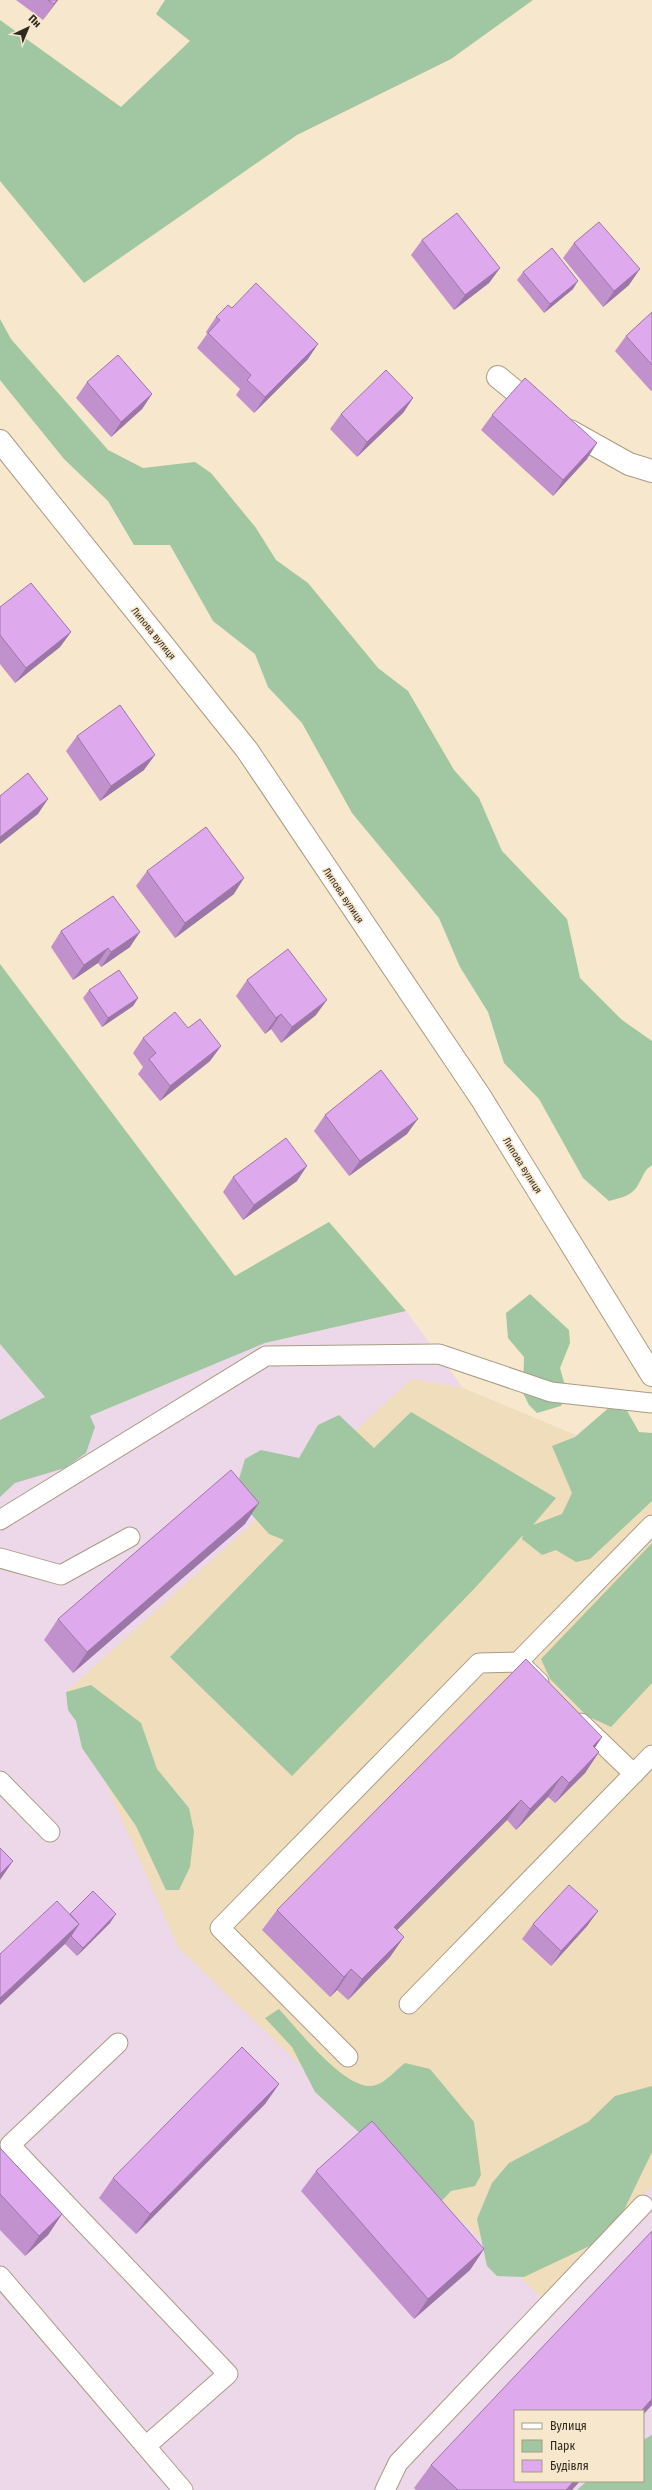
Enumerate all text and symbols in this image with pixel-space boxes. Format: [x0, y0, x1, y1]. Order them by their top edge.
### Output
north arrow [8, 8, 48, 48]
text: Пн [26, 12, 44, 30]
street label: Липова вулиця [128, 605, 178, 662]
street label: Липова вулиця [320, 866, 366, 925]
street label: Липова вулиця [500, 1135, 544, 1196]
legend [514, 2410, 644, 2482]
text: Вулиця [550, 2419, 587, 2433]
text: Парк [550, 2439, 576, 2453]
text: Будівля [550, 2459, 589, 2473]

